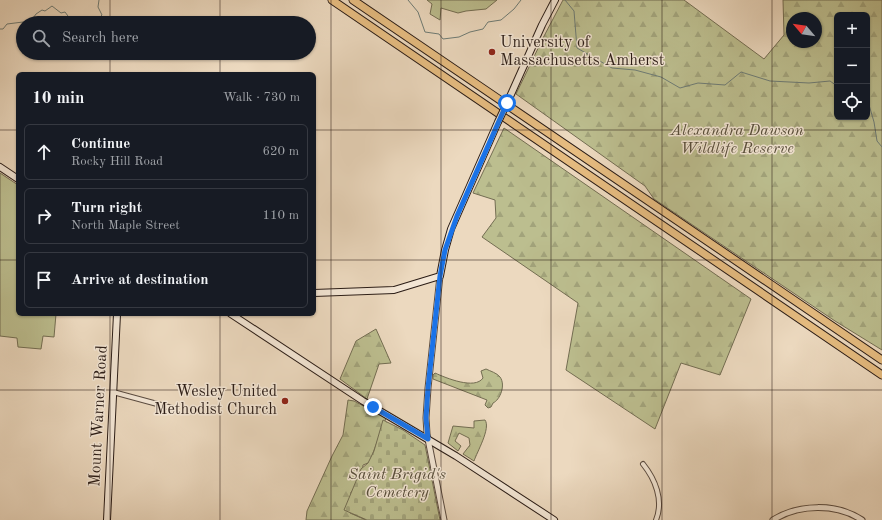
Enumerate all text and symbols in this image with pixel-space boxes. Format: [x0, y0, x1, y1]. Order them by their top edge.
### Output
north arrow [786, 12, 822, 48]
map controls [834, 12, 870, 120]
button: + [834, 12, 870, 48]
search box [16, 16, 316, 60]
icon: search [30, 27, 52, 49]
text: Search here [62, 31, 139, 46]
place label: University of Massachusetts Amherst [500, 35, 665, 69]
marker: University of Massachusetts Amherst [487, 47, 497, 57]
button: − [834, 48, 870, 84]
button: locate [834, 84, 870, 120]
text: 10 min [32, 90, 85, 107]
text: Walk · 730 m [223, 91, 300, 104]
route start [498, 94, 516, 112]
park label: Alexandra Dawson Wildlife Reserve [669, 123, 804, 157]
text: Continue [71, 137, 130, 152]
icon: ahead [33, 141, 55, 163]
text: 620 m [262, 145, 299, 158]
text: Rocky Hill Road [71, 155, 163, 168]
text: Turn right [71, 201, 142, 216]
icon: right [33, 205, 55, 227]
text: 110 m [262, 209, 299, 222]
text: North Maple Street [71, 219, 180, 232]
icon: arrive [33, 269, 55, 291]
text: Arrive at destination [71, 273, 209, 288]
street label: Mount Warner Road [87, 345, 111, 487]
place label: Wesley United Methodist Church [154, 384, 277, 418]
marker: Wesley United Methodist Church [280, 396, 290, 406]
route end [364, 398, 382, 416]
park label: Saint Brigid's Cemetery [348, 467, 446, 501]

